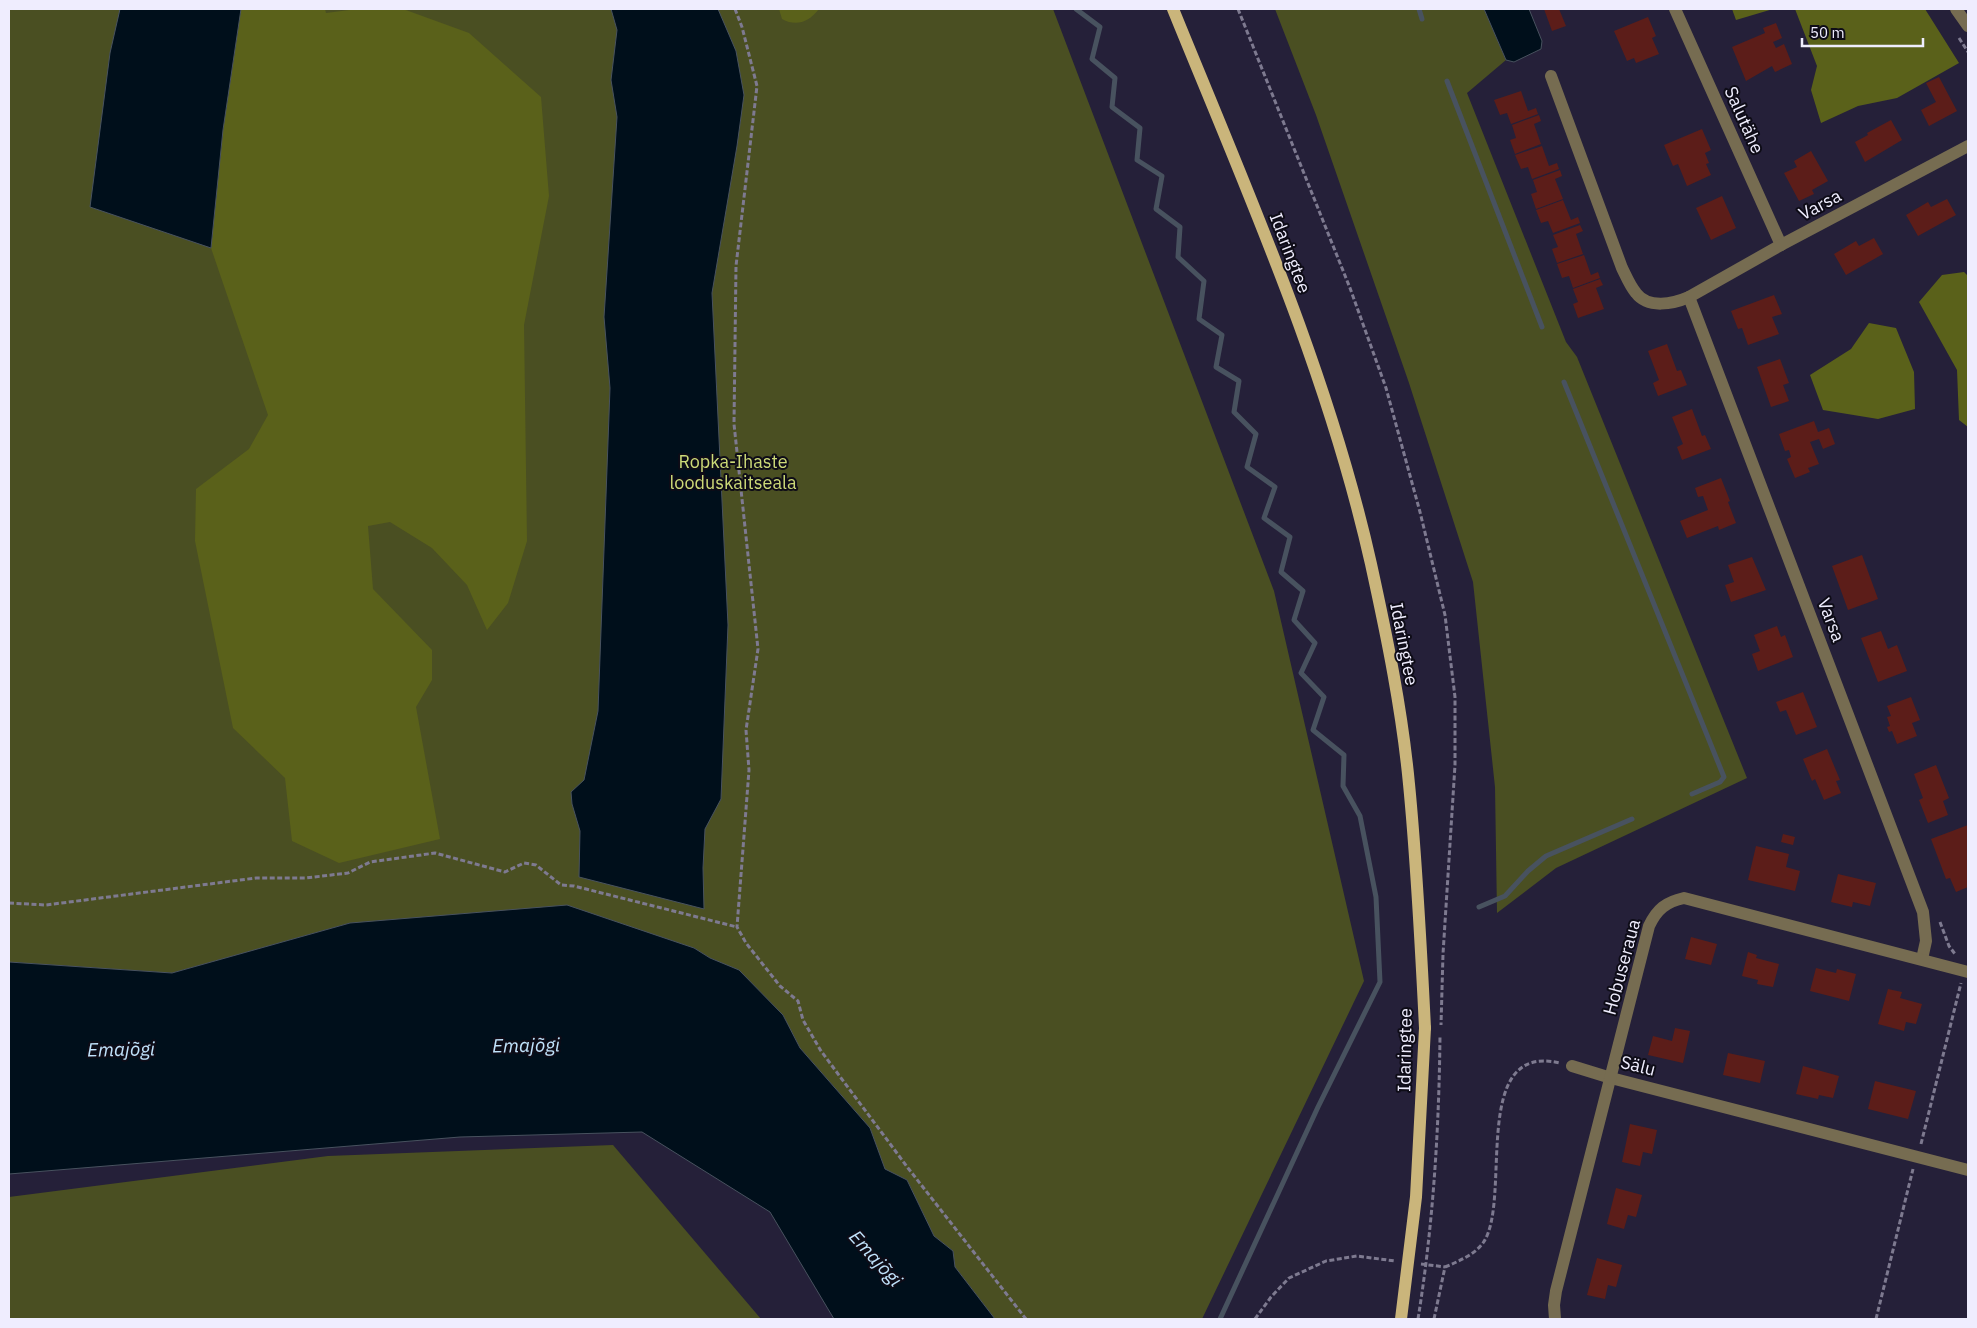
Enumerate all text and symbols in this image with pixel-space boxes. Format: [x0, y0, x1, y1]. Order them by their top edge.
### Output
scale bar [1802, 15, 1923, 47]
text: 50 m [1810, 23, 1845, 42]
street label: Salutähe [1719, 83, 1769, 157]
street label: Varsa [1794, 184, 1845, 225]
street label: Idaringtee [1265, 209, 1316, 296]
park label: Ropka-Ihaste looduskaitseala [669, 450, 797, 494]
street label: Varsa [1813, 595, 1850, 645]
street label: Idaringtee [1385, 600, 1424, 687]
street label: Hobuseraua [1598, 916, 1645, 1017]
street label: Idaringtee [1392, 1008, 1417, 1092]
water label: Emajõgi [492, 1032, 561, 1058]
water label: Emajõgi [87, 1036, 156, 1062]
street label: Sälu [1618, 1050, 1658, 1081]
water label: Emajõgi [844, 1225, 908, 1292]

